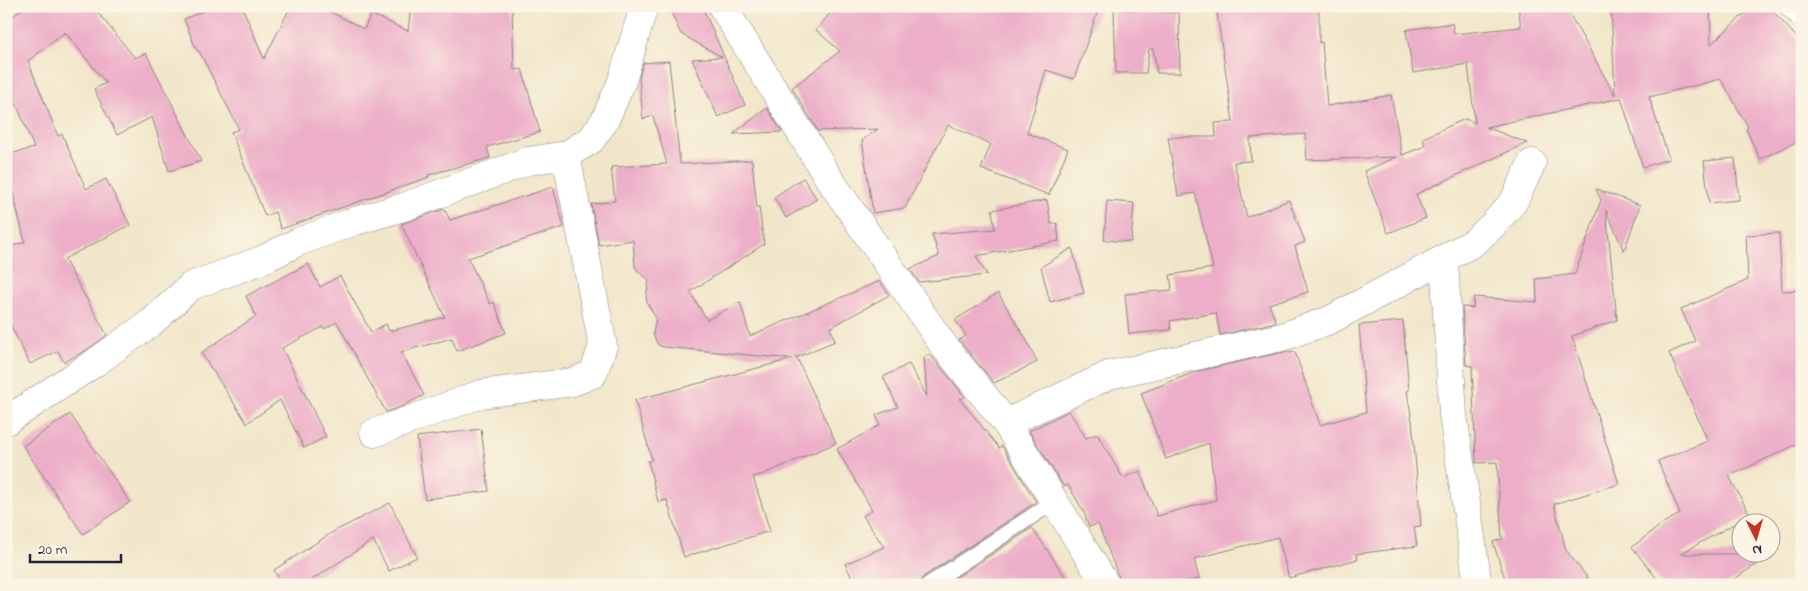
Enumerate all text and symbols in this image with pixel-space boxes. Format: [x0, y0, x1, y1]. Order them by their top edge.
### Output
north arrow [1730, 514, 1780, 564]
scale bar [30, 531, 121, 563]
text: 20 m [38, 539, 68, 561]
text: N [1751, 539, 1763, 560]

